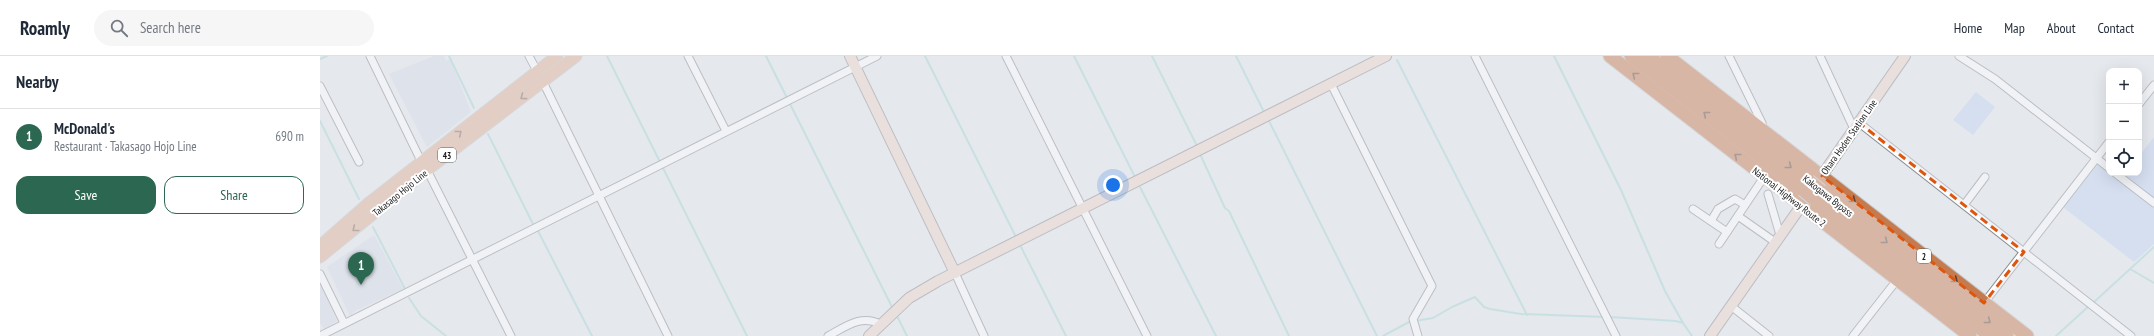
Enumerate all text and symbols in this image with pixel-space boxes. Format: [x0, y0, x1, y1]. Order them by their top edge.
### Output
search box [94, 10, 374, 46]
text: Roamly [20, 16, 70, 40]
icon: search [108, 17, 130, 39]
text: Search here [140, 18, 201, 37]
text: Home [1954, 19, 1982, 37]
text: Map [2004, 19, 2025, 37]
text: About [2047, 19, 2076, 37]
text: Contact [2098, 19, 2134, 37]
map controls [2106, 68, 2142, 176]
button: + [2106, 68, 2142, 104]
text: Nearby [16, 71, 59, 93]
one-way arrow [1632, 73, 1639, 80]
one-way arrow [521, 92, 528, 99]
street label: Ohara Hoden Station Line [1818, 97, 1880, 177]
button: − [2106, 104, 2142, 140]
one-way arrow [1703, 112, 1710, 119]
text: McDonald's [54, 119, 115, 138]
text: 1 [26, 128, 32, 145]
text: 690 m [275, 128, 304, 145]
one-way arrow [455, 131, 462, 138]
text: Restaurant · Takasago Hojo Line [54, 138, 197, 155]
button: locate [2106, 140, 2142, 176]
road number: 43 [438, 148, 456, 162]
one-way arrow [1734, 153, 1741, 160]
one-way arrow [1785, 161, 1792, 168]
street label: National Highway Route 2 [1750, 164, 1828, 230]
street label: Takasago Hojo Line [370, 167, 430, 219]
street label: Kakogawa Bypass [1800, 172, 1856, 220]
your location [1103, 175, 1123, 195]
button: Save [16, 176, 156, 214]
button: Share [164, 176, 304, 214]
one-way arrow [1848, 195, 1855, 202]
one-way arrow [352, 225, 359, 232]
one-way arrow [1881, 236, 1888, 243]
road number: 2 [1917, 249, 1931, 263]
pin: 1 [348, 252, 374, 285]
one-way arrow [1951, 275, 1958, 282]
one-way arrow [1983, 316, 1990, 323]

